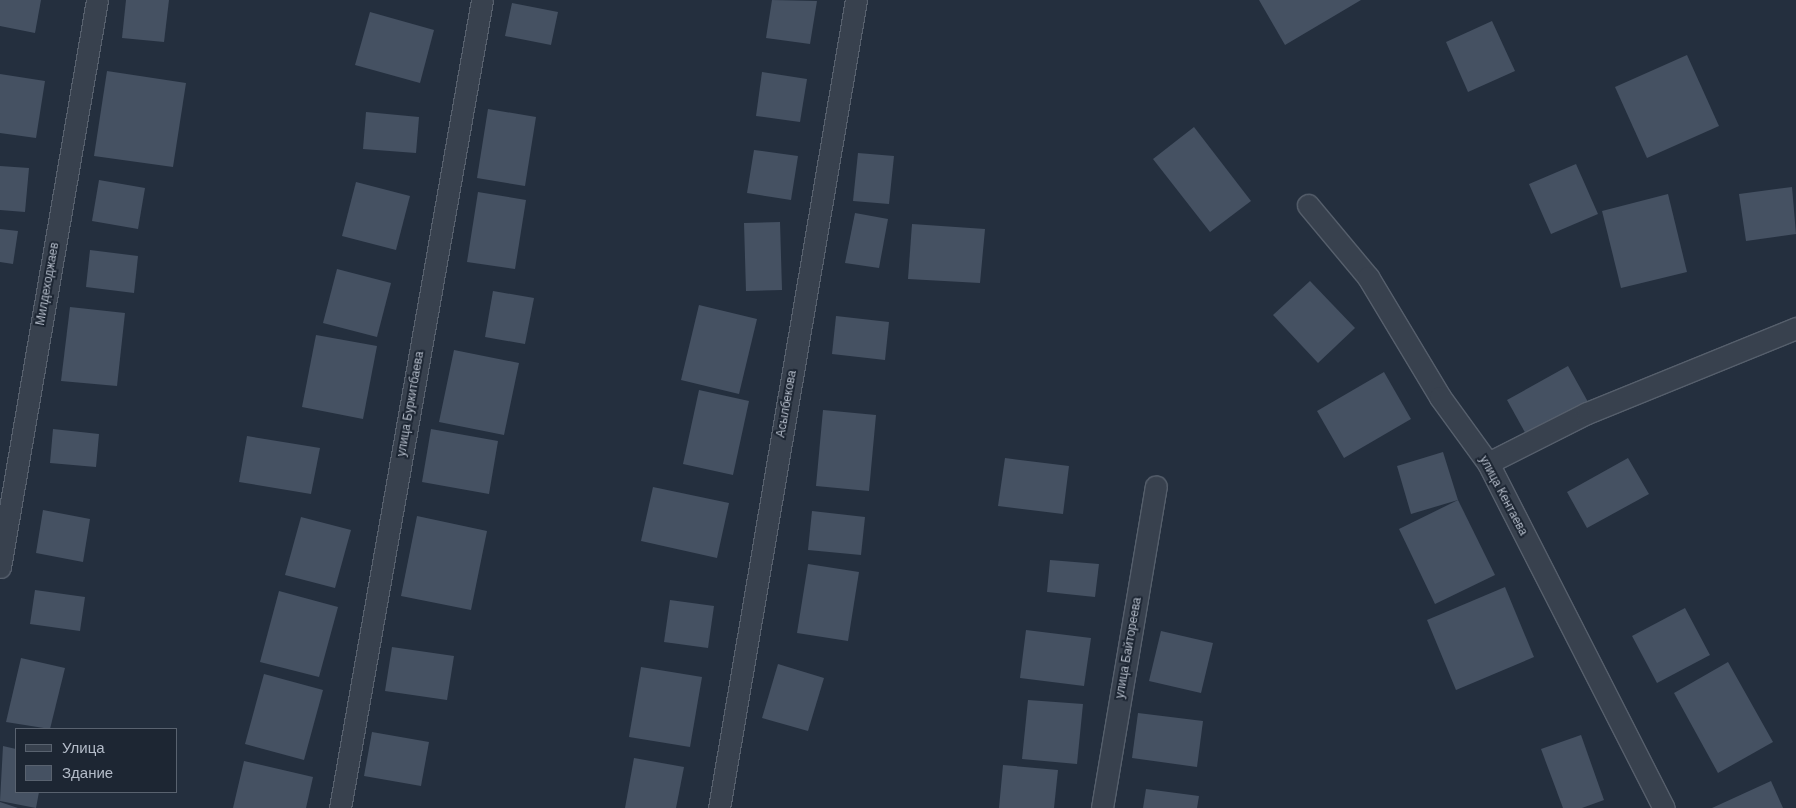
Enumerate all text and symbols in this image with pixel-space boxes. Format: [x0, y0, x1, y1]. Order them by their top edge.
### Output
street label: Милдеходжаев [34, 241, 62, 327]
street label: улица Буркитбаева [395, 350, 427, 458]
street label: Асылбекова [774, 369, 800, 439]
street label: улица Кентаева [1476, 454, 1530, 538]
street label: улица Байтореева [1113, 596, 1145, 700]
legend [15, 728, 178, 793]
text: Улица [62, 739, 105, 756]
text: Здание [62, 764, 113, 781]

